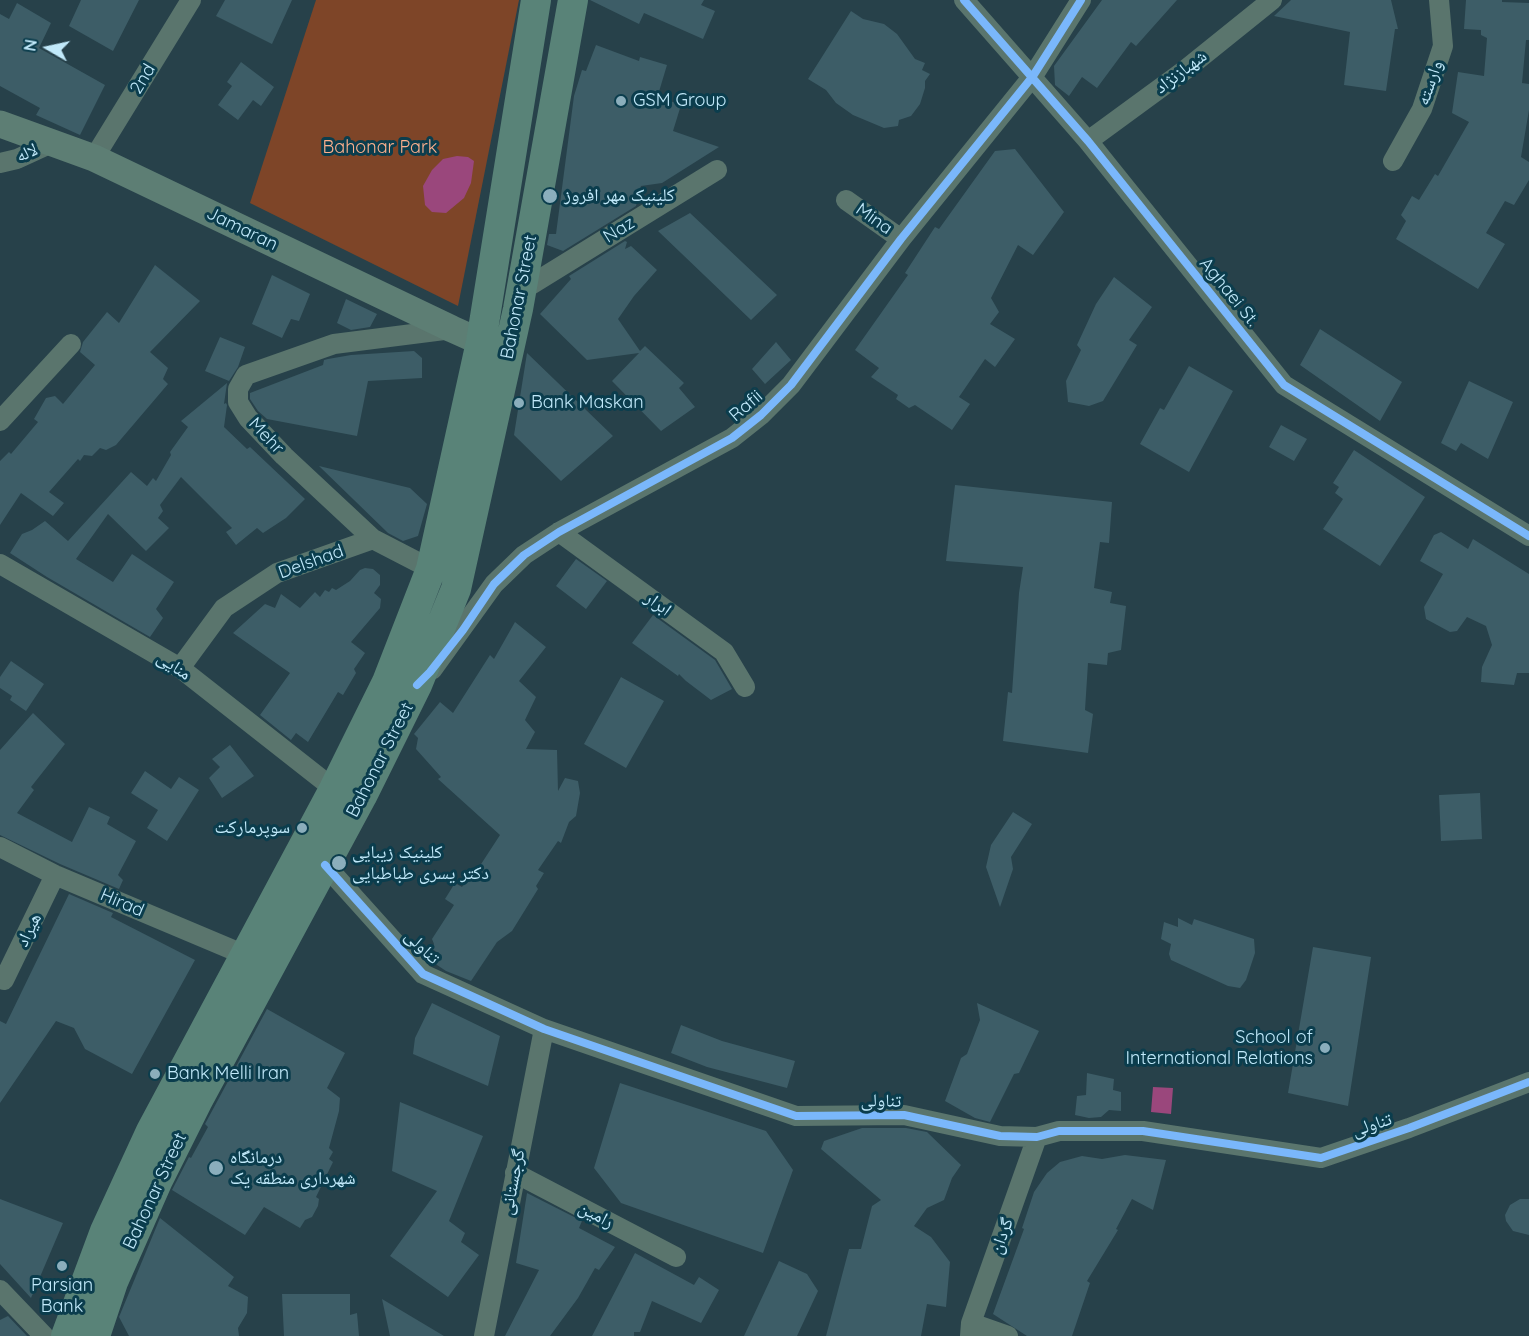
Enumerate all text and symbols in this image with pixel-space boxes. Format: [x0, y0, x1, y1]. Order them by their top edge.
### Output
north arrow [18, 18, 78, 78]
text: N [19, 38, 41, 53]
street label: شهبازنژاد [1151, 45, 1211, 99]
street label: وارسته [1412, 58, 1448, 108]
street label: 2nd [126, 60, 160, 98]
place label: GSM Group [633, 90, 726, 112]
marker: GSM Group [614, 94, 628, 108]
park label: Bahonar Park [323, 137, 437, 159]
street label: لاله [13, 139, 41, 167]
place label: کلینیک مهر افروز [564, 185, 675, 207]
marker: کلینیک مهر افروز [541, 187, 559, 205]
street label: Mina [851, 199, 897, 239]
street label: Jamaran [203, 203, 281, 255]
street label: Naz [599, 212, 639, 248]
street label: Bahonar Street [496, 233, 542, 361]
street label: Aghaei St. [1195, 253, 1263, 331]
street label: Rafii [725, 386, 767, 426]
place label: Bank Maskan [531, 392, 644, 414]
marker: Bank Maskan [512, 396, 526, 410]
street label: Mehr [244, 413, 288, 459]
street label: Delshad [275, 540, 347, 584]
street label: ابرار [640, 587, 676, 621]
street label: منایی [153, 647, 195, 685]
street label: Bahonar Street [342, 699, 418, 821]
place label: سوپرمارکت [214, 817, 290, 839]
marker: سوپرمارکت [295, 821, 309, 835]
place label: کلینیک زیبایی دکتر یسری طباطبایی [352, 842, 489, 884]
marker: کلینیک زیبایی دکتر یسری طباطبایی [330, 854, 348, 872]
street label: Hirad [97, 884, 147, 922]
street label: هیراد [12, 910, 46, 950]
street label: تناولی [400, 925, 444, 969]
place label: School of International Relations [1126, 1027, 1313, 1070]
marker: School of International Relations [1318, 1041, 1332, 1055]
place label: Bank Melli Iran [167, 1063, 289, 1085]
marker: Bank Melli Iran [148, 1067, 162, 1081]
street label: تناولی [861, 1090, 901, 1112]
street label: تناولی [1349, 1108, 1395, 1142]
street label: Bahonar Street [119, 1129, 191, 1253]
place label: درمانگاه شهرداری منطقه یک [230, 1147, 356, 1190]
street label: گرجستانی [496, 1147, 530, 1217]
marker: درمانگاه شهرداری منطقه یک [207, 1159, 225, 1177]
street label: رامین [575, 1197, 617, 1233]
street label: گردان [986, 1215, 1018, 1257]
marker: Parsian Bank [55, 1259, 69, 1273]
place label: Parsian Bank [31, 1275, 93, 1318]

